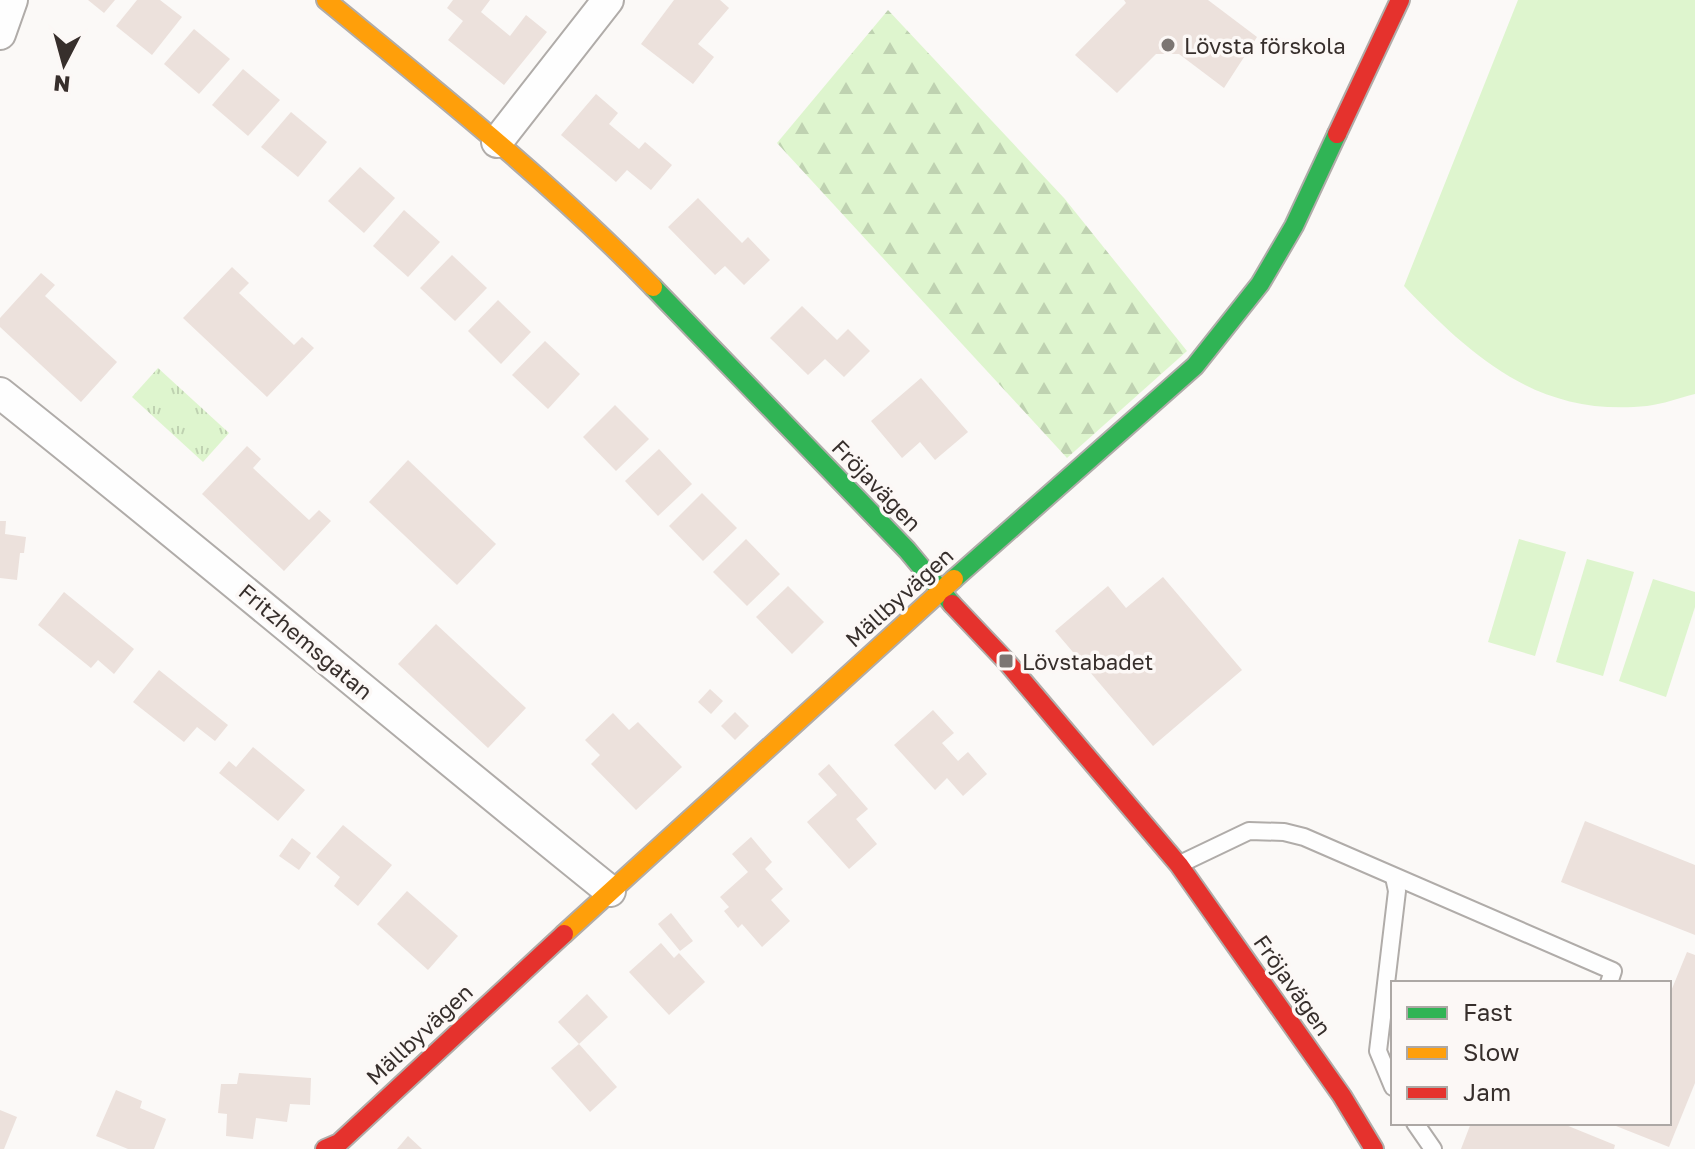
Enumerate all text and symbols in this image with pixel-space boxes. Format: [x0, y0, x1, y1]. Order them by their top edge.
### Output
north arrow [24, 24, 104, 104]
place label: Lövsta förskola [1184, 32, 1346, 59]
marker: Lövsta förskola [1159, 36, 1177, 54]
text: N [52, 70, 72, 99]
street label: Fröjavägen [827, 434, 927, 536]
street label: Mällbyvägen [840, 542, 958, 652]
street label: Fritzhemsgatan [234, 577, 378, 705]
place label: Lövstabadet [1022, 648, 1153, 675]
marker: Lövstabadet [997, 652, 1015, 670]
street label: Fröjavägen [1248, 929, 1338, 1041]
street label: Mällbyvägen [360, 978, 478, 1090]
legend [1391, 981, 1671, 1125]
text: Fast [1463, 997, 1513, 1026]
text: Slow [1463, 1037, 1519, 1066]
text: Jam [1463, 1077, 1511, 1106]

